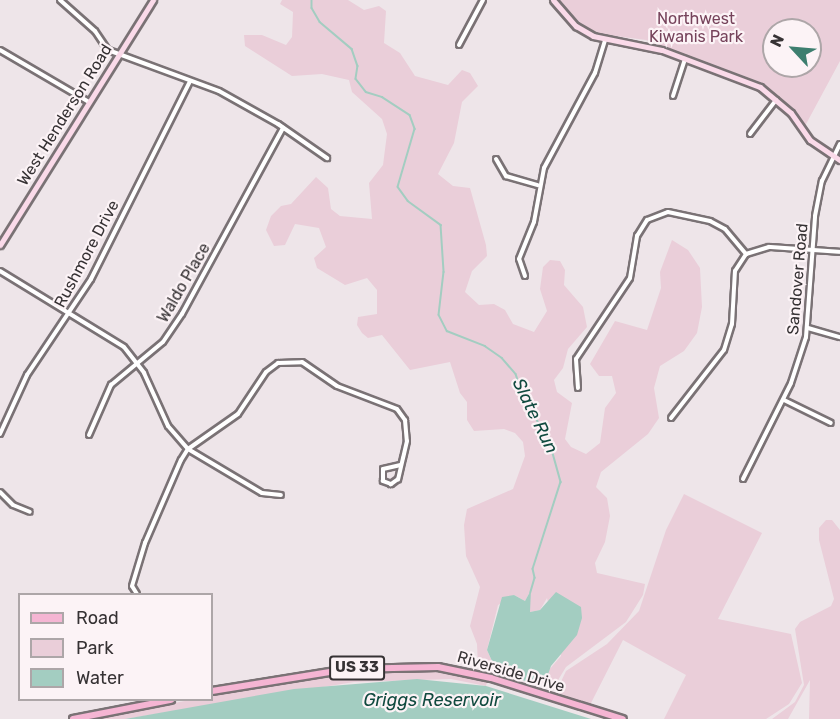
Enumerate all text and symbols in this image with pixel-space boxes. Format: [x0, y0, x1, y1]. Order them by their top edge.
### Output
park label: Northwest Kiwanis Park [649, 9, 743, 47]
north arrow [762, 18, 822, 78]
text: N [766, 31, 788, 50]
street label: West Henderson Road [14, 41, 116, 189]
street label: Rushmore Drive [51, 197, 123, 311]
street label: Sandover Road [784, 222, 812, 336]
street label: Waldo Place [154, 240, 214, 326]
water label: Slate Run [508, 375, 562, 457]
legend [18, 593, 213, 701]
text: Road [76, 607, 119, 629]
text: Park [76, 637, 113, 659]
street label: Riverside Drive [455, 647, 567, 697]
road number: US 33 [328, 656, 386, 680]
text: Water [76, 667, 124, 689]
water label: Griggs Reservoir [363, 689, 501, 711]

